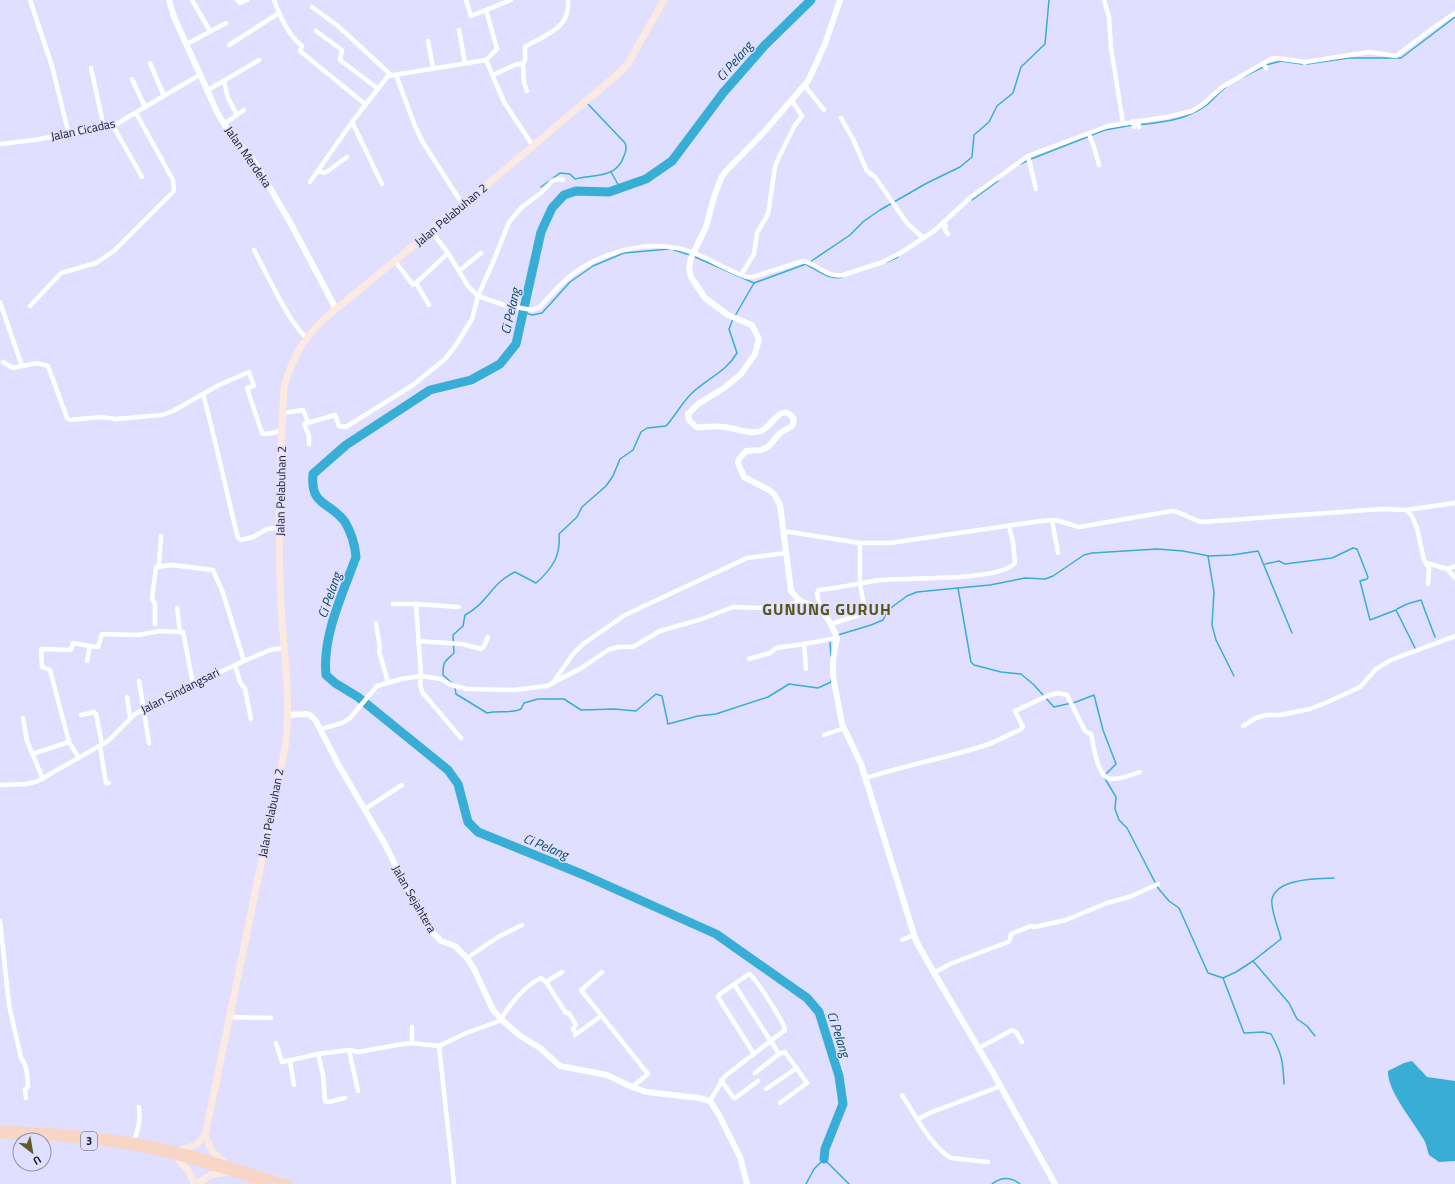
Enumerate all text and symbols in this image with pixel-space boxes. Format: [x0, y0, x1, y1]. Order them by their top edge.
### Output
water label: Ci Pelang [711, 35, 758, 85]
street label: Jalan Cicadas [49, 113, 117, 146]
street label: Jalan Merdeka [220, 122, 277, 191]
street label: Jalan Pelabuhan 2 [410, 178, 491, 251]
water label: Ci Pelang [495, 284, 525, 336]
street label: Jalan Pelabuhan 2 [270, 446, 291, 536]
water label: Ci Pelang [312, 568, 347, 621]
district label: GUNUNG GURUH [762, 597, 892, 621]
street label: Jalan Sindangsari [137, 663, 223, 719]
street label: Jalan Pelabuhan 2 [253, 767, 288, 859]
water label: Ci Pelang [520, 828, 573, 865]
street label: Jalan Sejahtera [387, 861, 442, 936]
water label: Ci Pelang [822, 1009, 856, 1061]
north arrow [12, 1132, 52, 1172]
road number: 3 [81, 1132, 97, 1150]
text: U [30, 1152, 44, 1169]

